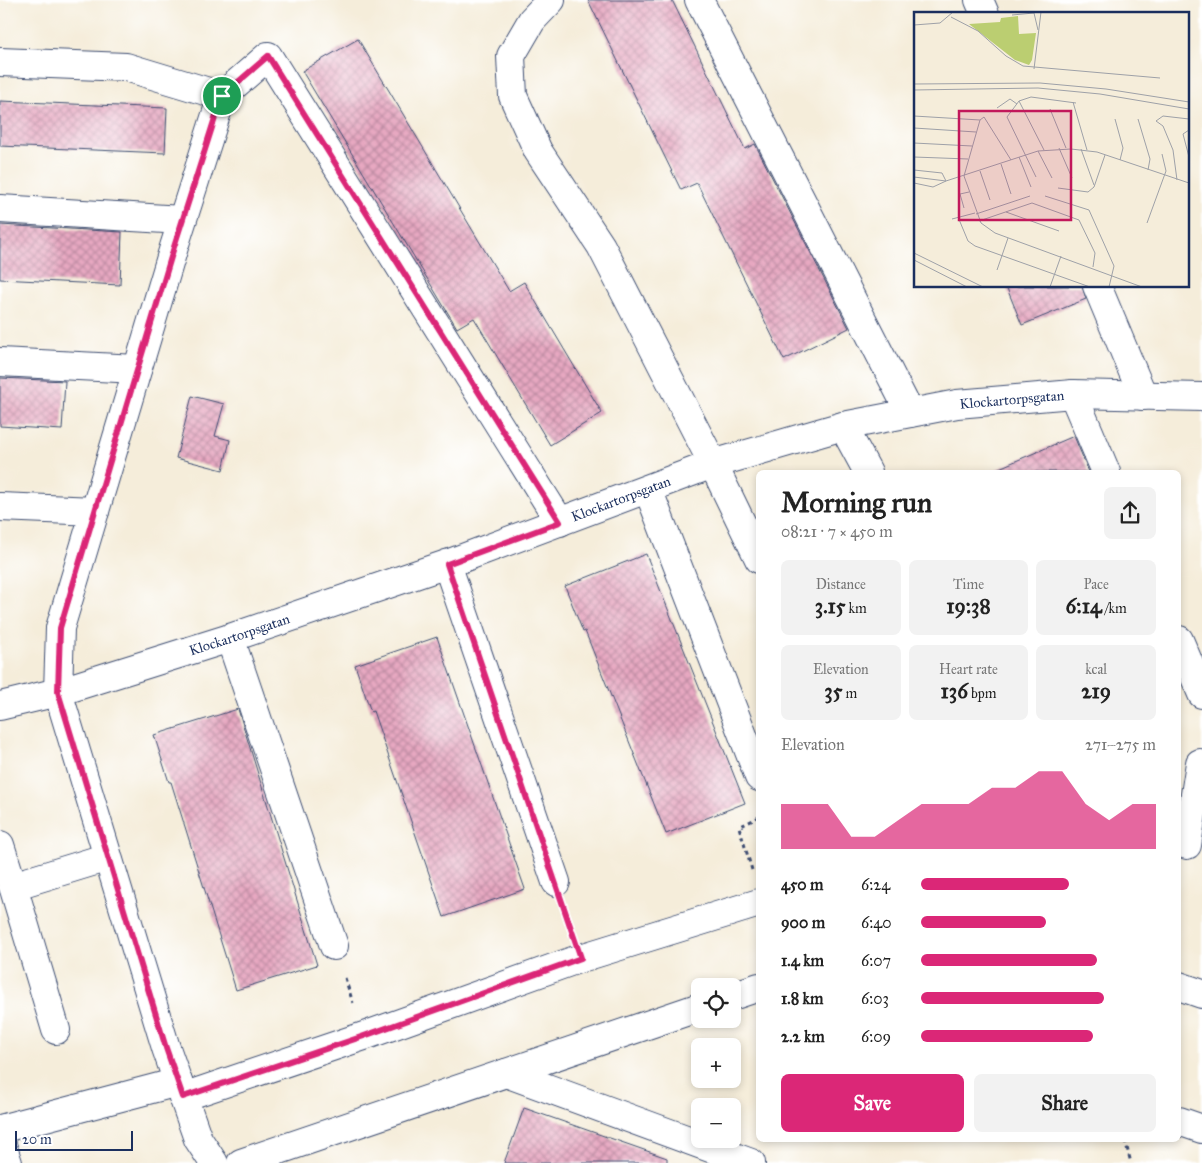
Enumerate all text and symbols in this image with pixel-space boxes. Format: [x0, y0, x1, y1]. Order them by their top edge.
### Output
inset map [914, 12, 1190, 288]
pin [201, 75, 243, 117]
icon: arrive [208, 82, 236, 110]
street label: Klockartorpsgatan [959, 386, 1065, 412]
street label: Klockartorpsgatan [569, 472, 673, 525]
text: Morning run [781, 485, 932, 520]
button: share [1104, 487, 1156, 539]
text: 08:21 · 7 × 450 m [781, 522, 893, 541]
text: Distance [816, 576, 866, 593]
text: Time [953, 576, 984, 593]
text: Pace [1083, 576, 1109, 593]
text: 3.15 [815, 593, 846, 619]
text: 19:38 [946, 593, 991, 619]
text: 6:14 [1066, 593, 1102, 619]
text: km [846, 600, 867, 617]
text: /km [1102, 600, 1127, 617]
street label: Klockartorpsgatan [187, 610, 292, 659]
text: Elevation [813, 661, 869, 678]
text: Heart rate [939, 661, 998, 678]
text: kcal [1085, 661, 1107, 678]
text: 35 [824, 678, 843, 704]
text: 136 [940, 678, 968, 704]
text: 219 [1081, 678, 1111, 704]
text: m [843, 685, 857, 702]
text: bpm [968, 685, 996, 702]
text: Elevation [781, 735, 845, 754]
text: 271–275 m [1085, 735, 1156, 754]
text: 450 m [781, 875, 824, 894]
text: 6:24 [861, 875, 890, 894]
text: 900 m [781, 913, 825, 932]
text: 6:40 [861, 913, 891, 932]
text: 1.4 km [781, 951, 824, 970]
text: 6:07 [861, 951, 891, 970]
map controls [691, 978, 741, 1148]
button: locate [691, 978, 741, 1028]
text: 1.8 km [781, 989, 823, 1008]
text: 6:03 [861, 989, 889, 1008]
text: 2.2 km [781, 1027, 825, 1046]
text: 6:09 [861, 1027, 891, 1046]
button: + [691, 1038, 741, 1088]
button: Save [781, 1074, 964, 1132]
button: Share [974, 1074, 1156, 1132]
button: − [691, 1098, 741, 1148]
scale bar [15, 1128, 132, 1151]
text: 20 m [22, 1131, 52, 1148]

